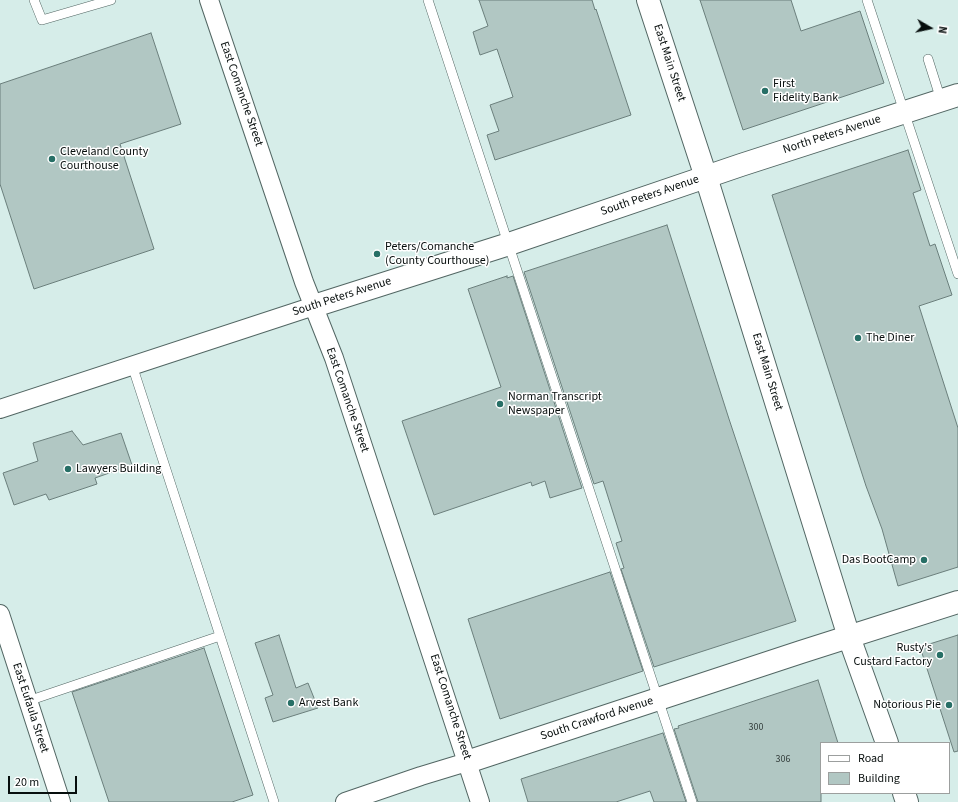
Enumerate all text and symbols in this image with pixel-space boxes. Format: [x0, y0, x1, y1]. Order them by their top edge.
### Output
north arrow [910, 8, 950, 48]
street label: East Main Street [650, 23, 688, 103]
text: N [934, 25, 950, 35]
street label: East Comanche Street [216, 40, 266, 148]
place label: First Fidelity Bank [773, 77, 838, 105]
marker: First Fidelity Bank [760, 86, 770, 96]
street label: North Peters Avenue [781, 112, 883, 158]
place label: Cleveland County Courthouse [60, 145, 148, 173]
marker: Cleveland County Courthouse [47, 154, 57, 164]
street label: South Peters Avenue [599, 172, 701, 220]
place label: Peters/Comanche (County Courthouse) [385, 240, 489, 268]
marker: Peters/Comanche (County Courthouse) [372, 249, 382, 259]
street label: South Peters Avenue [291, 274, 393, 320]
street label: East Main Street [748, 331, 786, 413]
place label: The Diner [866, 331, 914, 345]
marker: The Diner [853, 333, 863, 343]
street label: East Comanche Street [322, 346, 372, 454]
place label: Norman Transcript Newspaper [508, 390, 602, 418]
marker: Norman Transcript Newspaper [495, 399, 505, 409]
place label: Lawyers Building [76, 462, 161, 476]
marker: Lawyers Building [63, 464, 73, 474]
place label: Das BootCamp [842, 553, 916, 567]
marker: Das BootCamp [919, 555, 929, 565]
place label: Rusty's Custard Factory [854, 641, 932, 669]
marker: Rusty's Custard Factory [935, 650, 945, 660]
street label: East Comanche Street [426, 652, 474, 762]
street label: East Eufaula Street [9, 661, 51, 755]
street label: South Crawford Avenue [539, 694, 655, 744]
place label: Arvest Bank [299, 696, 358, 710]
marker: Arvest Bank [286, 698, 296, 708]
place label: Notorious Pie [873, 698, 941, 712]
marker: Notorious Pie [944, 700, 954, 710]
house number: 300 [749, 722, 763, 734]
legend [820, 742, 950, 794]
text: Road [858, 750, 884, 767]
house number: 306 [776, 754, 790, 766]
scale bar [10, 768, 79, 794]
text: Building [858, 770, 900, 787]
text: 20 m [15, 774, 39, 791]

